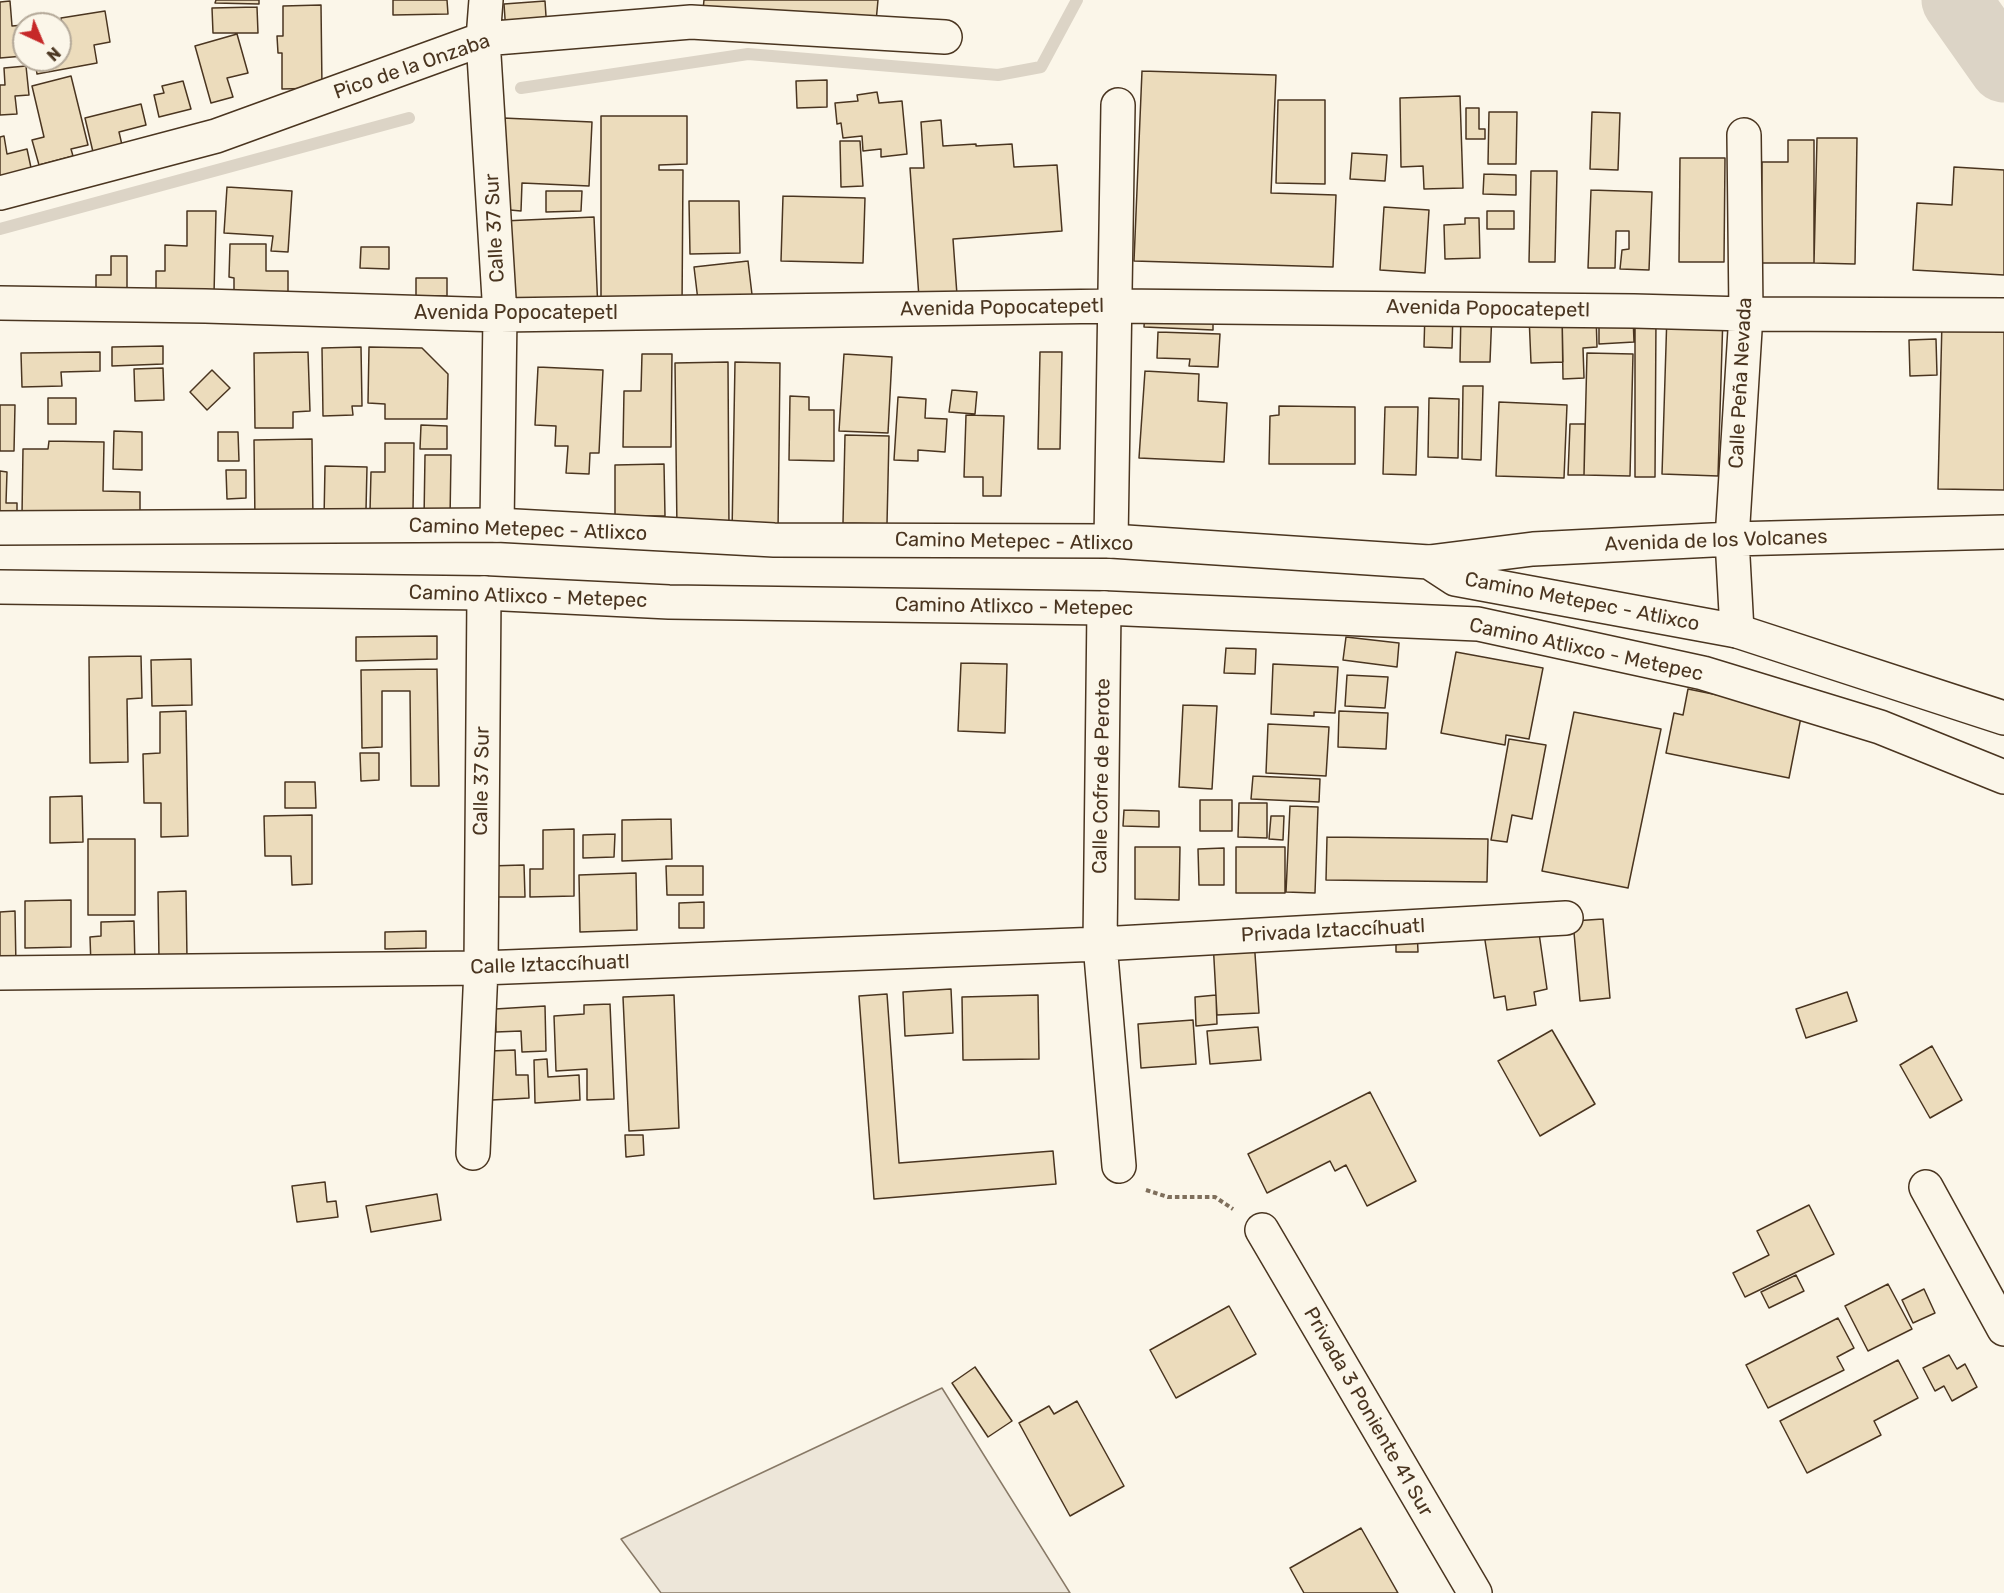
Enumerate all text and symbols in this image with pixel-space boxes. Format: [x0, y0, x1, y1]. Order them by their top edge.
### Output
north arrow [12, 12, 72, 72]
street label: Pico de la Onzaba [331, 29, 493, 105]
text: N [43, 43, 64, 65]
street label: Calle 37 Sur [480, 173, 510, 283]
street label: Avenida Popocatepetl [900, 294, 1104, 322]
street label: Avenida Popocatepetl [1386, 295, 1590, 323]
street label: Calle Peña Nevada [1725, 297, 1757, 469]
street label: Avenida Popocatepetl [414, 301, 618, 325]
street label: Camino Metepec - Atlixco [408, 514, 648, 546]
street label: Avenida de los Volcanes [1604, 525, 1828, 557]
street label: Camino Metepec - Atlixco [895, 528, 1133, 556]
street label: Camino Metepec - Atlixco [1463, 567, 1701, 637]
street label: Camino Atlixco - Metepec [408, 581, 648, 613]
street label: Camino Atlixco - Metepec [895, 593, 1133, 621]
street label: Camino Atlixco - Metepec [1467, 613, 1705, 687]
street label: Calle Cofre de Perote [1088, 678, 1116, 874]
street label: Calle 37 Sur [469, 726, 495, 836]
street label: Privada Iztaccíhuatl [1240, 914, 1426, 948]
street label: Calle Iztaccíhuatl [470, 950, 630, 980]
street label: Privada 3 Poniente 41 Sur [1298, 1303, 1438, 1521]

